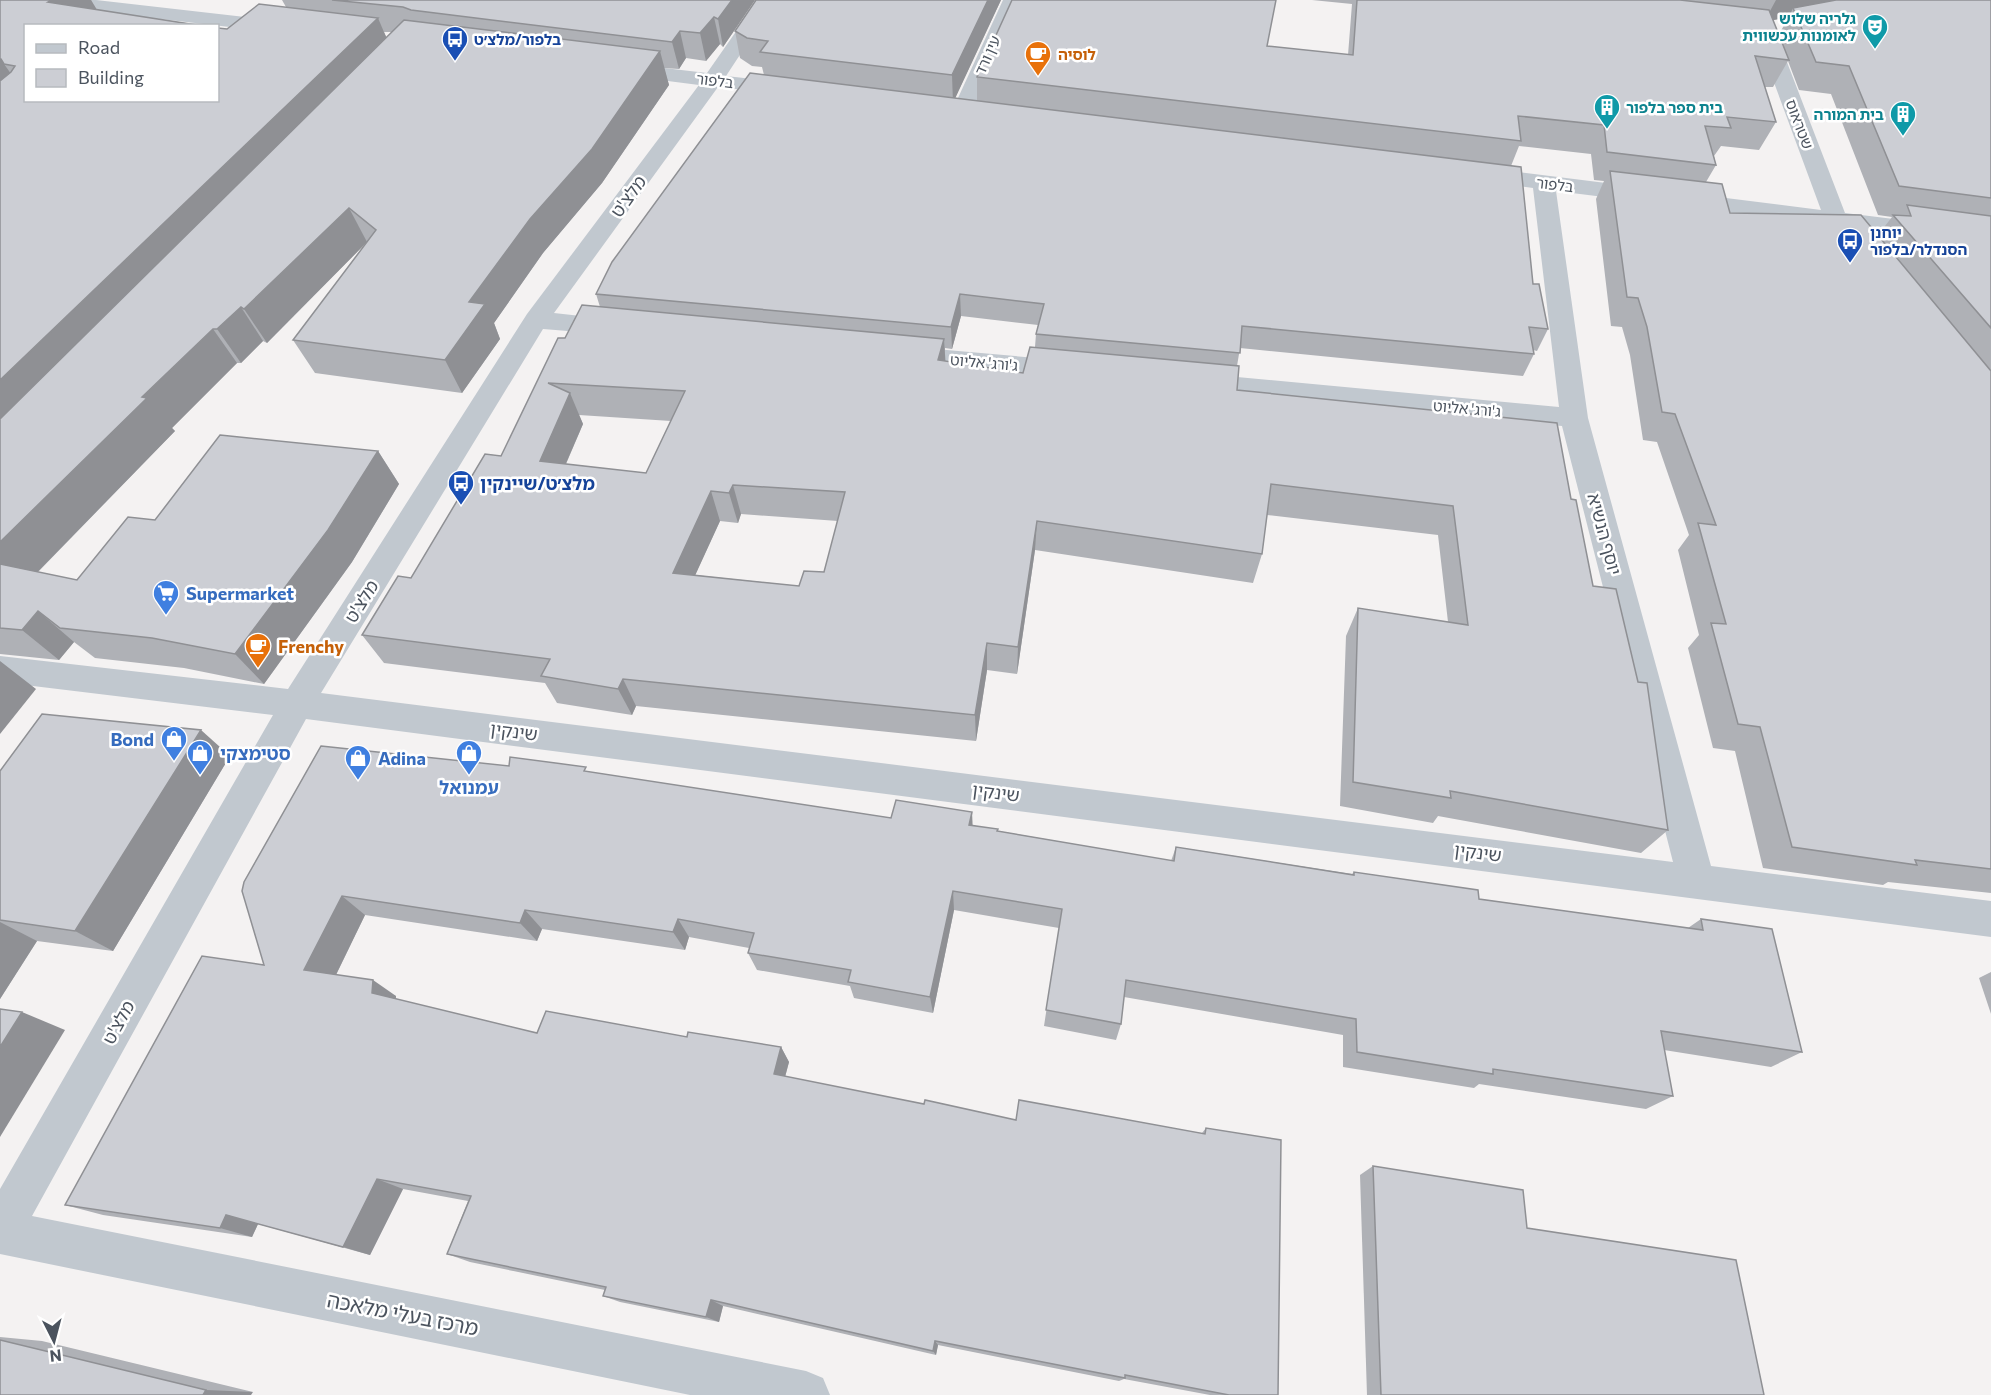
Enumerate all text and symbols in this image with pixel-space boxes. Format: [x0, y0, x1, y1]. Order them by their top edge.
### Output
place label: גלריה שלוש לאומנות עכשווית [1742, 9, 1856, 44]
theatre icon: גלריה שלוש לאומנות עכשווית [1860, 12, 1890, 50]
legend [24, 24, 219, 102]
bus stop icon: בלפור/מלצ׳ט [440, 24, 470, 62]
place label: בלפור/מלצ׳ט [474, 30, 561, 48]
street label: עין ורד [970, 32, 1004, 78]
text: Road [78, 36, 120, 58]
cafe icon: לוסיה [1023, 39, 1053, 77]
place label: לוסיה [1058, 45, 1096, 63]
text: Building [78, 66, 144, 88]
street label: בלפור [695, 69, 735, 91]
building icon: בית ספר בלפור [1592, 92, 1622, 130]
street label: שטראוס [1782, 97, 1818, 151]
place label: בית ספר בלפור [1626, 98, 1723, 116]
building icon: בית המורה [1888, 99, 1918, 137]
place label: בית המורה [1814, 105, 1884, 123]
street label: מלצ'ט [605, 171, 651, 221]
street label: בלפור [1535, 173, 1575, 195]
place label: יוחנן הסנדלר/בלפור [1870, 223, 1967, 258]
bus stop icon: יוחנן הסנדלר/בלפור [1835, 226, 1865, 264]
street label: ג'ורג' אליוט [949, 350, 1019, 374]
street label: ג'ורג' אליוט [1432, 396, 1502, 420]
bus stop icon: מלצ׳ט/שיינקין [446, 468, 476, 506]
place label: מלצ׳ט/שיינקין [480, 472, 595, 494]
street label: יוסף הנשיא [1583, 491, 1627, 577]
street label: מלצ'ט [339, 575, 383, 626]
supermarket icon: Supermarket [151, 578, 181, 616]
place label: Supermarket [186, 582, 295, 604]
cafe icon: Frenchy [243, 631, 273, 669]
place label: Frenchy [278, 635, 344, 657]
street label: שינקין [489, 717, 539, 745]
shop icon: Bond [159, 724, 189, 762]
place label: Bond [110, 728, 154, 750]
shop icon: סטימצקי [185, 738, 215, 776]
shop icon: עמנואל [454, 738, 484, 776]
place label: סטימצקי [220, 742, 291, 764]
shop icon: Adina [343, 743, 373, 781]
place label: Adina [378, 747, 426, 769]
place label: עמנואל [439, 776, 499, 798]
street label: שינקין [971, 778, 1021, 806]
street label: שינקין [1453, 838, 1503, 866]
street label: מלצ'ט [97, 996, 139, 1048]
street label: מרכז בעלי מלאכה [325, 1286, 481, 1340]
north arrow [24, 1311, 84, 1371]
text: N [49, 1346, 63, 1366]

